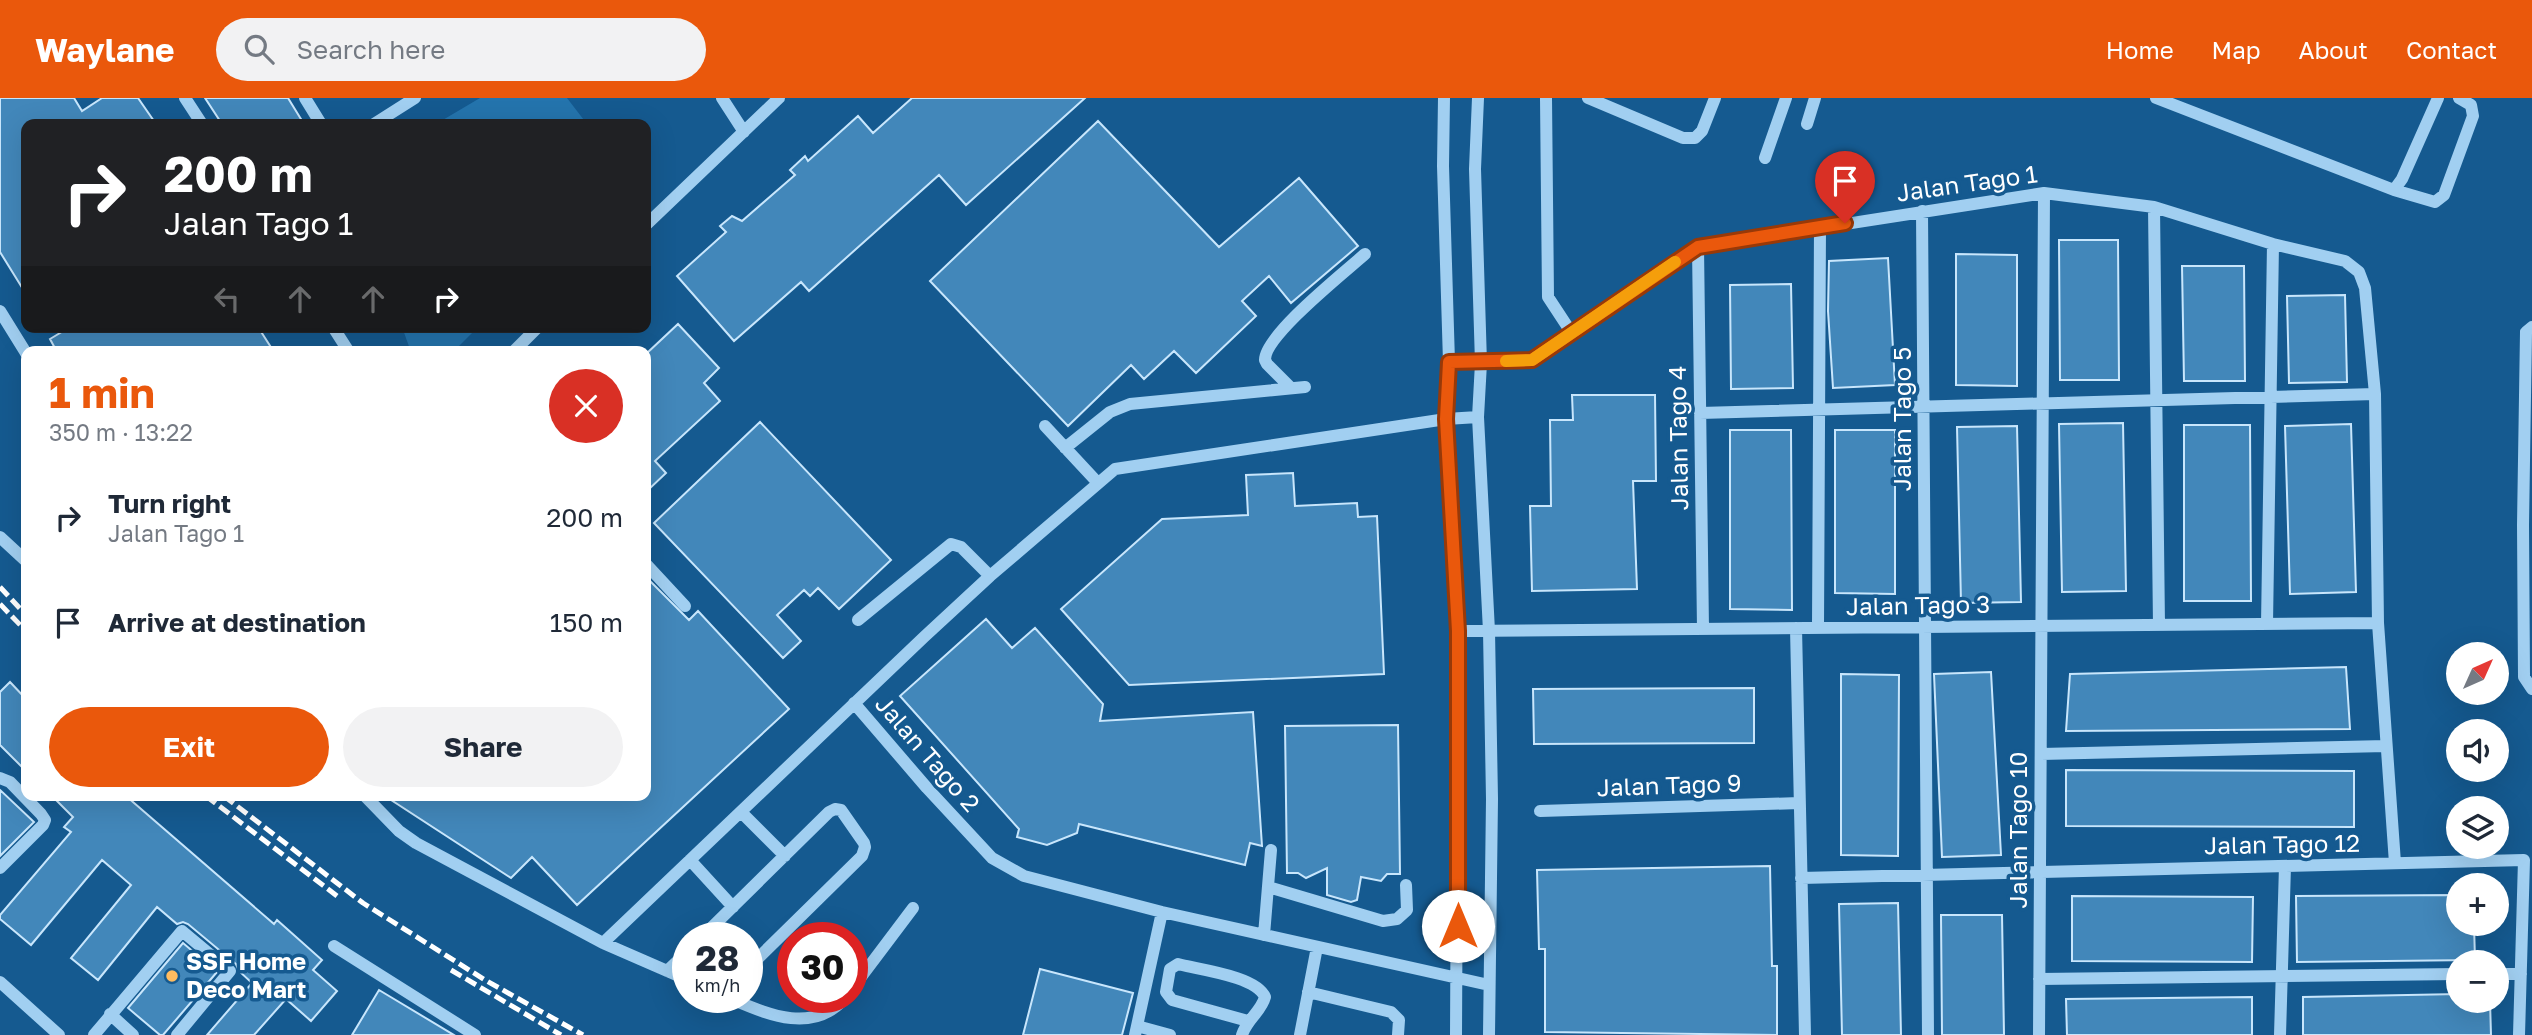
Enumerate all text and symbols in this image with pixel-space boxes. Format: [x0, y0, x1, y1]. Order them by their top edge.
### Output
search box [216, 18, 706, 81]
text: Waylane [35, 30, 174, 69]
icon: search [240, 30, 278, 68]
text: Search here [296, 34, 445, 65]
text: Home [2106, 35, 2174, 64]
text: Map [2212, 35, 2261, 64]
text: About [2299, 35, 2368, 64]
text: Contact [2406, 35, 2497, 64]
text: 200 m [164, 144, 313, 203]
icon: right [49, 147, 140, 238]
pin [1815, 151, 1875, 223]
street label: Jalan Tago 1 [1894, 158, 2039, 207]
icon: arrive [1826, 162, 1864, 200]
text: Jalan Tago 1 [164, 204, 353, 242]
icon: left [208, 280, 246, 318]
icon: ahead [281, 280, 319, 318]
icon: ahead [354, 280, 392, 318]
icon: right [427, 280, 465, 318]
street label: Jalan Tago 5 [1887, 347, 1916, 491]
street label: Jalan Tago 4 [1662, 365, 1693, 511]
text: 1 min [49, 367, 155, 417]
button: close [549, 369, 623, 443]
text: 350 m · 13:22 [49, 418, 193, 446]
text: Turn right [108, 488, 231, 519]
icon: right [49, 499, 87, 537]
text: 200 m [546, 502, 623, 533]
text: Jalan Tago 1 [108, 519, 244, 547]
street label: Jalan Tago 3 [1846, 589, 1990, 620]
icon: arrive [49, 604, 87, 642]
text: Arrive at destination [108, 607, 366, 638]
text: 150 m [550, 607, 623, 638]
north arrow [2446, 642, 2510, 705]
map controls [2446, 642, 2509, 1013]
street label: Jalan Tago 2 [870, 689, 986, 817]
button: Exit [49, 707, 329, 787]
button: Share [343, 707, 623, 787]
button: sound [2446, 719, 2509, 782]
street label: Jalan Tago 10 [2003, 752, 2032, 908]
street label: Jalan Tago 9 [1596, 767, 1742, 802]
button: layers [2446, 796, 2509, 859]
street label: Jalan Tago 12 [2204, 828, 2360, 859]
button: + [2446, 873, 2509, 936]
position arrow [1421, 889, 1495, 963]
speed limit sign: 30 [777, 922, 868, 1013]
text: 28 [696, 937, 739, 979]
place label: SSF Home Deco Mart [186, 946, 306, 1003]
button: − [2446, 950, 2509, 1013]
marker: SSF Home Deco Mart [164, 968, 180, 984]
text: km/h [695, 974, 740, 996]

